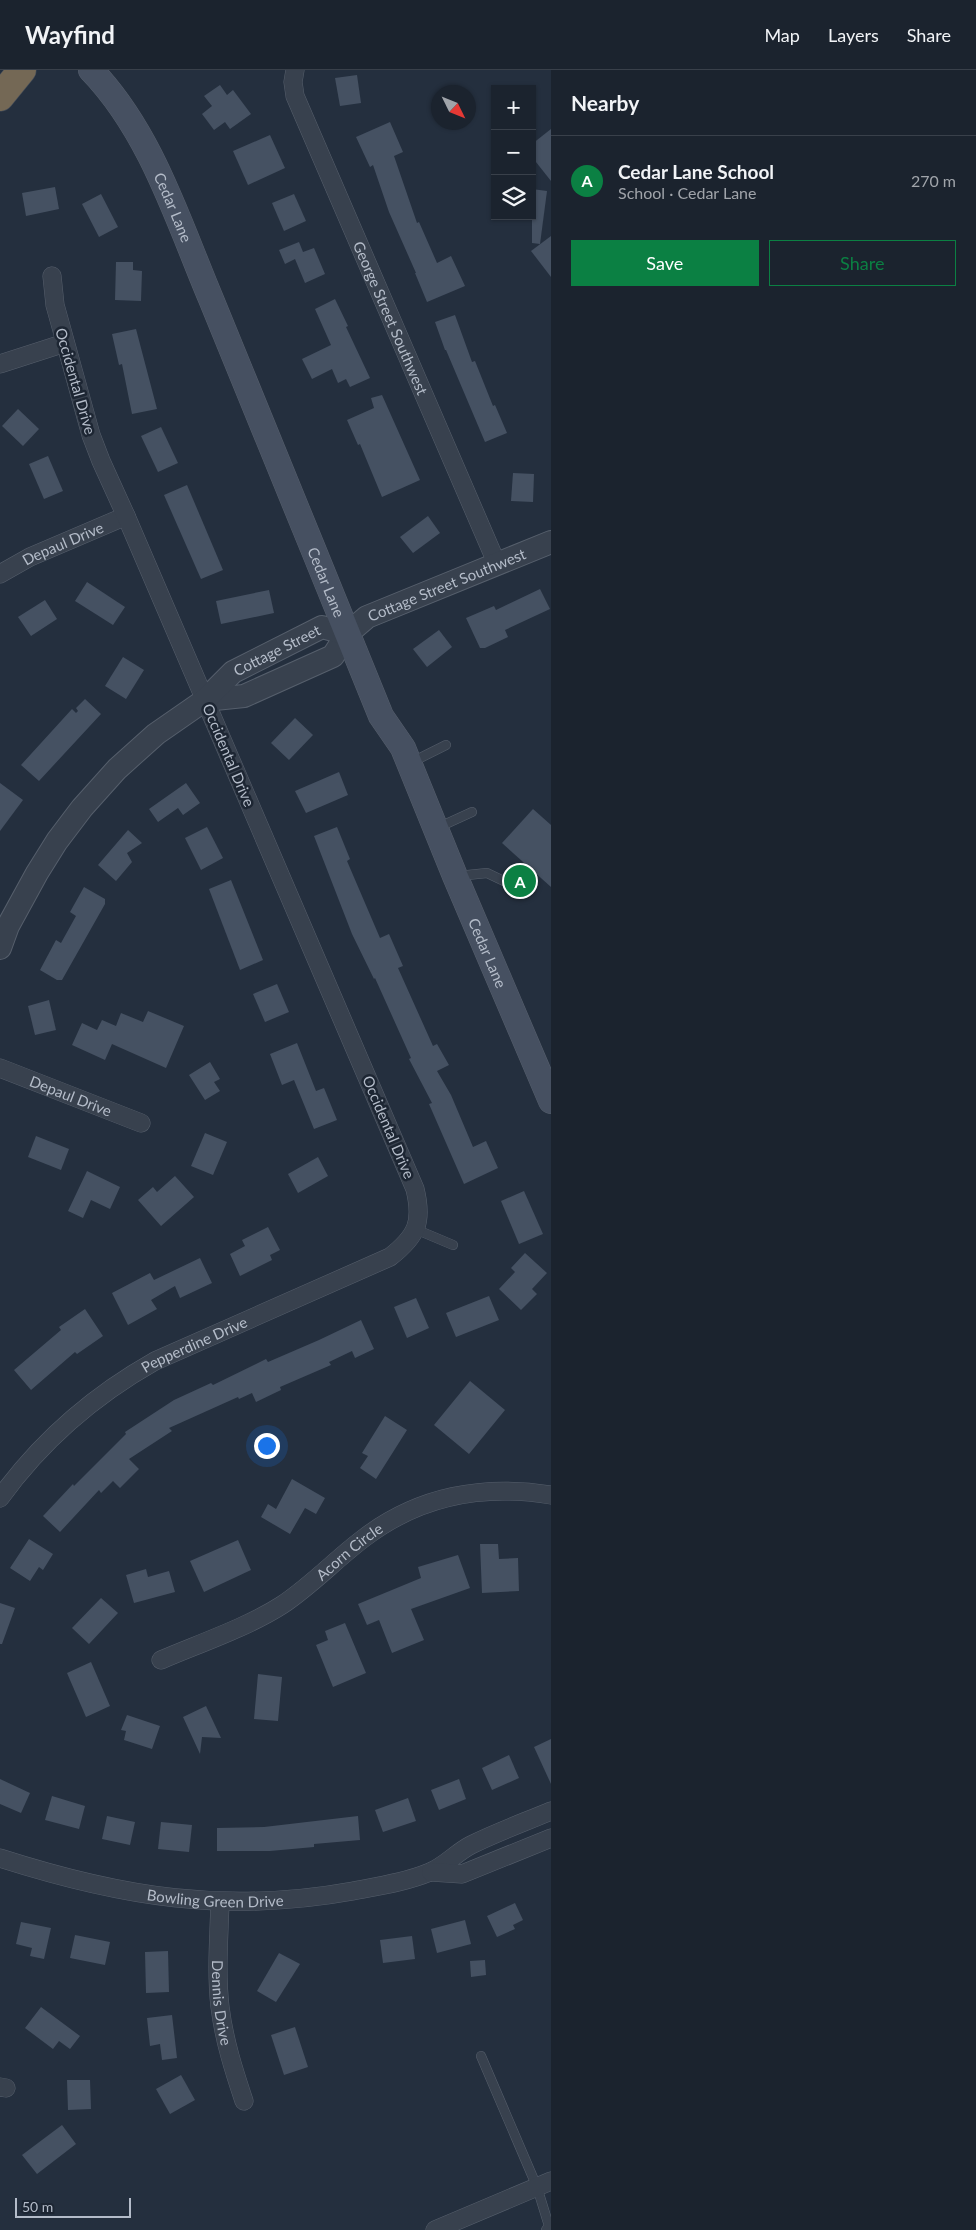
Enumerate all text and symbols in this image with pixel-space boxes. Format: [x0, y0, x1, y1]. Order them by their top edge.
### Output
text: Wayfind [25, 20, 115, 49]
text: Map [764, 24, 800, 46]
text: Layers [828, 24, 879, 46]
text: Share [907, 24, 951, 46]
north arrow [431, 85, 476, 130]
map controls [491, 85, 536, 220]
button: + [491, 85, 536, 130]
text: Nearby [571, 90, 639, 115]
button: − [491, 130, 536, 175]
text: Cedar Lane School [618, 160, 774, 183]
street label: Cedar Lane [151, 169, 196, 245]
text: A [581, 171, 593, 190]
text: 270 m [911, 171, 956, 190]
button: layers [491, 175, 536, 220]
text: School · Cedar Lane [618, 183, 757, 202]
street label: George Street Southwest [350, 238, 432, 398]
button: Save [571, 240, 759, 286]
button: Share [769, 240, 956, 286]
street label: Occidental Drive [52, 326, 100, 437]
street label: Depaul Drive [19, 518, 106, 569]
street label: Cedar Lane [304, 544, 349, 620]
street label: Cottage Street Southwest [365, 544, 529, 625]
street label: Cottage Street [230, 620, 324, 679]
street label: Occidental Drive [199, 701, 259, 809]
pin: A [504, 862, 536, 900]
street label: Cedar Lane [465, 915, 511, 990]
street label: Depaul Drive [27, 1071, 115, 1120]
street label: Occidental Drive [359, 1073, 419, 1181]
street label: Pepperdine Drive [138, 1312, 250, 1376]
your location [254, 1433, 280, 1459]
street label: Acorn Circle [312, 1519, 386, 1584]
street label: Bowling Green Drive [146, 1885, 284, 1910]
street label: Dennis Drive [209, 1960, 236, 2047]
scale bar [15, 2195, 131, 2218]
text: 50 m [22, 2198, 53, 2215]

